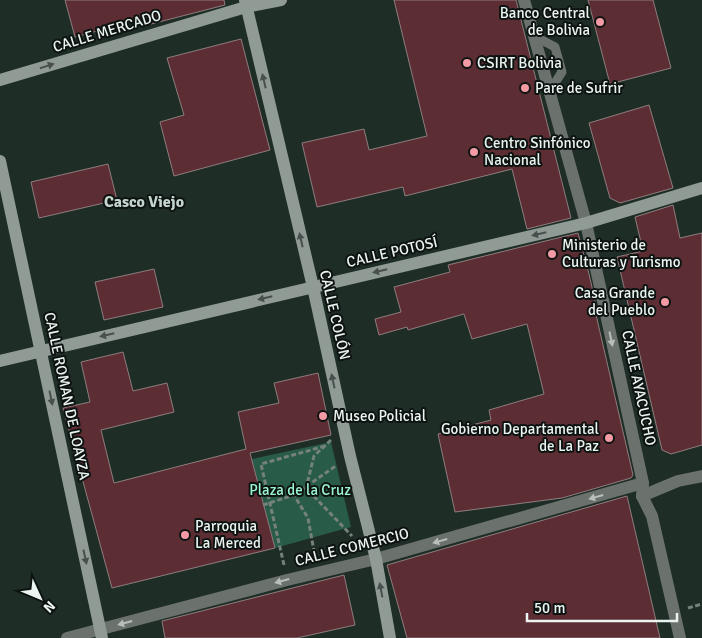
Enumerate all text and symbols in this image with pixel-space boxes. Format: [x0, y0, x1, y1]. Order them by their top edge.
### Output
place label: Banco Central de Bolivia [500, 4, 590, 39]
street label: CALLE MERCADO [51, 6, 164, 56]
marker: Banco Central de Bolivia [594, 16, 606, 28]
place label: CSIRT Bolivia [477, 54, 562, 72]
marker: CSIRT Bolivia [461, 57, 473, 69]
one-way arrow [39, 61, 54, 69]
one-way arrow [260, 74, 268, 89]
place label: Pare de Sufrir [535, 79, 623, 97]
marker: Pare de Sufrir [519, 82, 531, 94]
place label: Centro Sinfónico Nacional [484, 134, 591, 169]
marker: Centro Sinfónico Nacional [468, 146, 480, 158]
district label: Casco Viejo [104, 192, 184, 212]
one-way arrow [531, 230, 546, 238]
one-way arrow [297, 232, 305, 247]
street label: CALLE POTOSÍ [344, 232, 440, 271]
place label: Ministerio de Culturas y Turismo [562, 236, 681, 271]
marker: Ministerio de Culturas y Turismo [546, 248, 558, 260]
one-way arrow [373, 267, 388, 275]
street label: CALLE COLÓN [316, 268, 355, 362]
place label: Casa Grande del Pueblo [575, 284, 655, 319]
one-way arrow [258, 294, 273, 302]
marker: Casa Grande del Pueblo [659, 296, 671, 308]
street label: CALLE ROMAN DE LOAYZA [40, 311, 94, 481]
street label: CALLE AYACUCHO [618, 329, 660, 447]
one-way arrow [99, 331, 115, 339]
one-way arrow [607, 331, 615, 346]
one-way arrow [329, 372, 337, 388]
one-way arrow [47, 391, 55, 407]
place label: Museo Policial [333, 407, 426, 425]
marker: Museo Policial [317, 410, 329, 422]
place label: Gobierno Departamental de La Paz [441, 420, 599, 455]
marker: Gobierno Departamental de La Paz [603, 432, 615, 444]
park label: Plaza de la Cruz [249, 481, 351, 499]
one-way arrow [588, 493, 603, 501]
place label: Parroquia La Merced [195, 517, 261, 552]
street label: CALLE COMERCIO [293, 524, 411, 570]
marker: Parroquia La Merced [179, 529, 191, 541]
one-way arrow [432, 538, 447, 546]
one-way arrow [81, 549, 89, 564]
north arrow [15, 573, 65, 623]
one-way arrow [275, 578, 290, 586]
one-way arrow [377, 582, 385, 598]
scale bar [527, 590, 677, 622]
text: N [39, 597, 58, 616]
text: 50 m [534, 599, 565, 617]
one-way arrow [118, 620, 133, 628]

